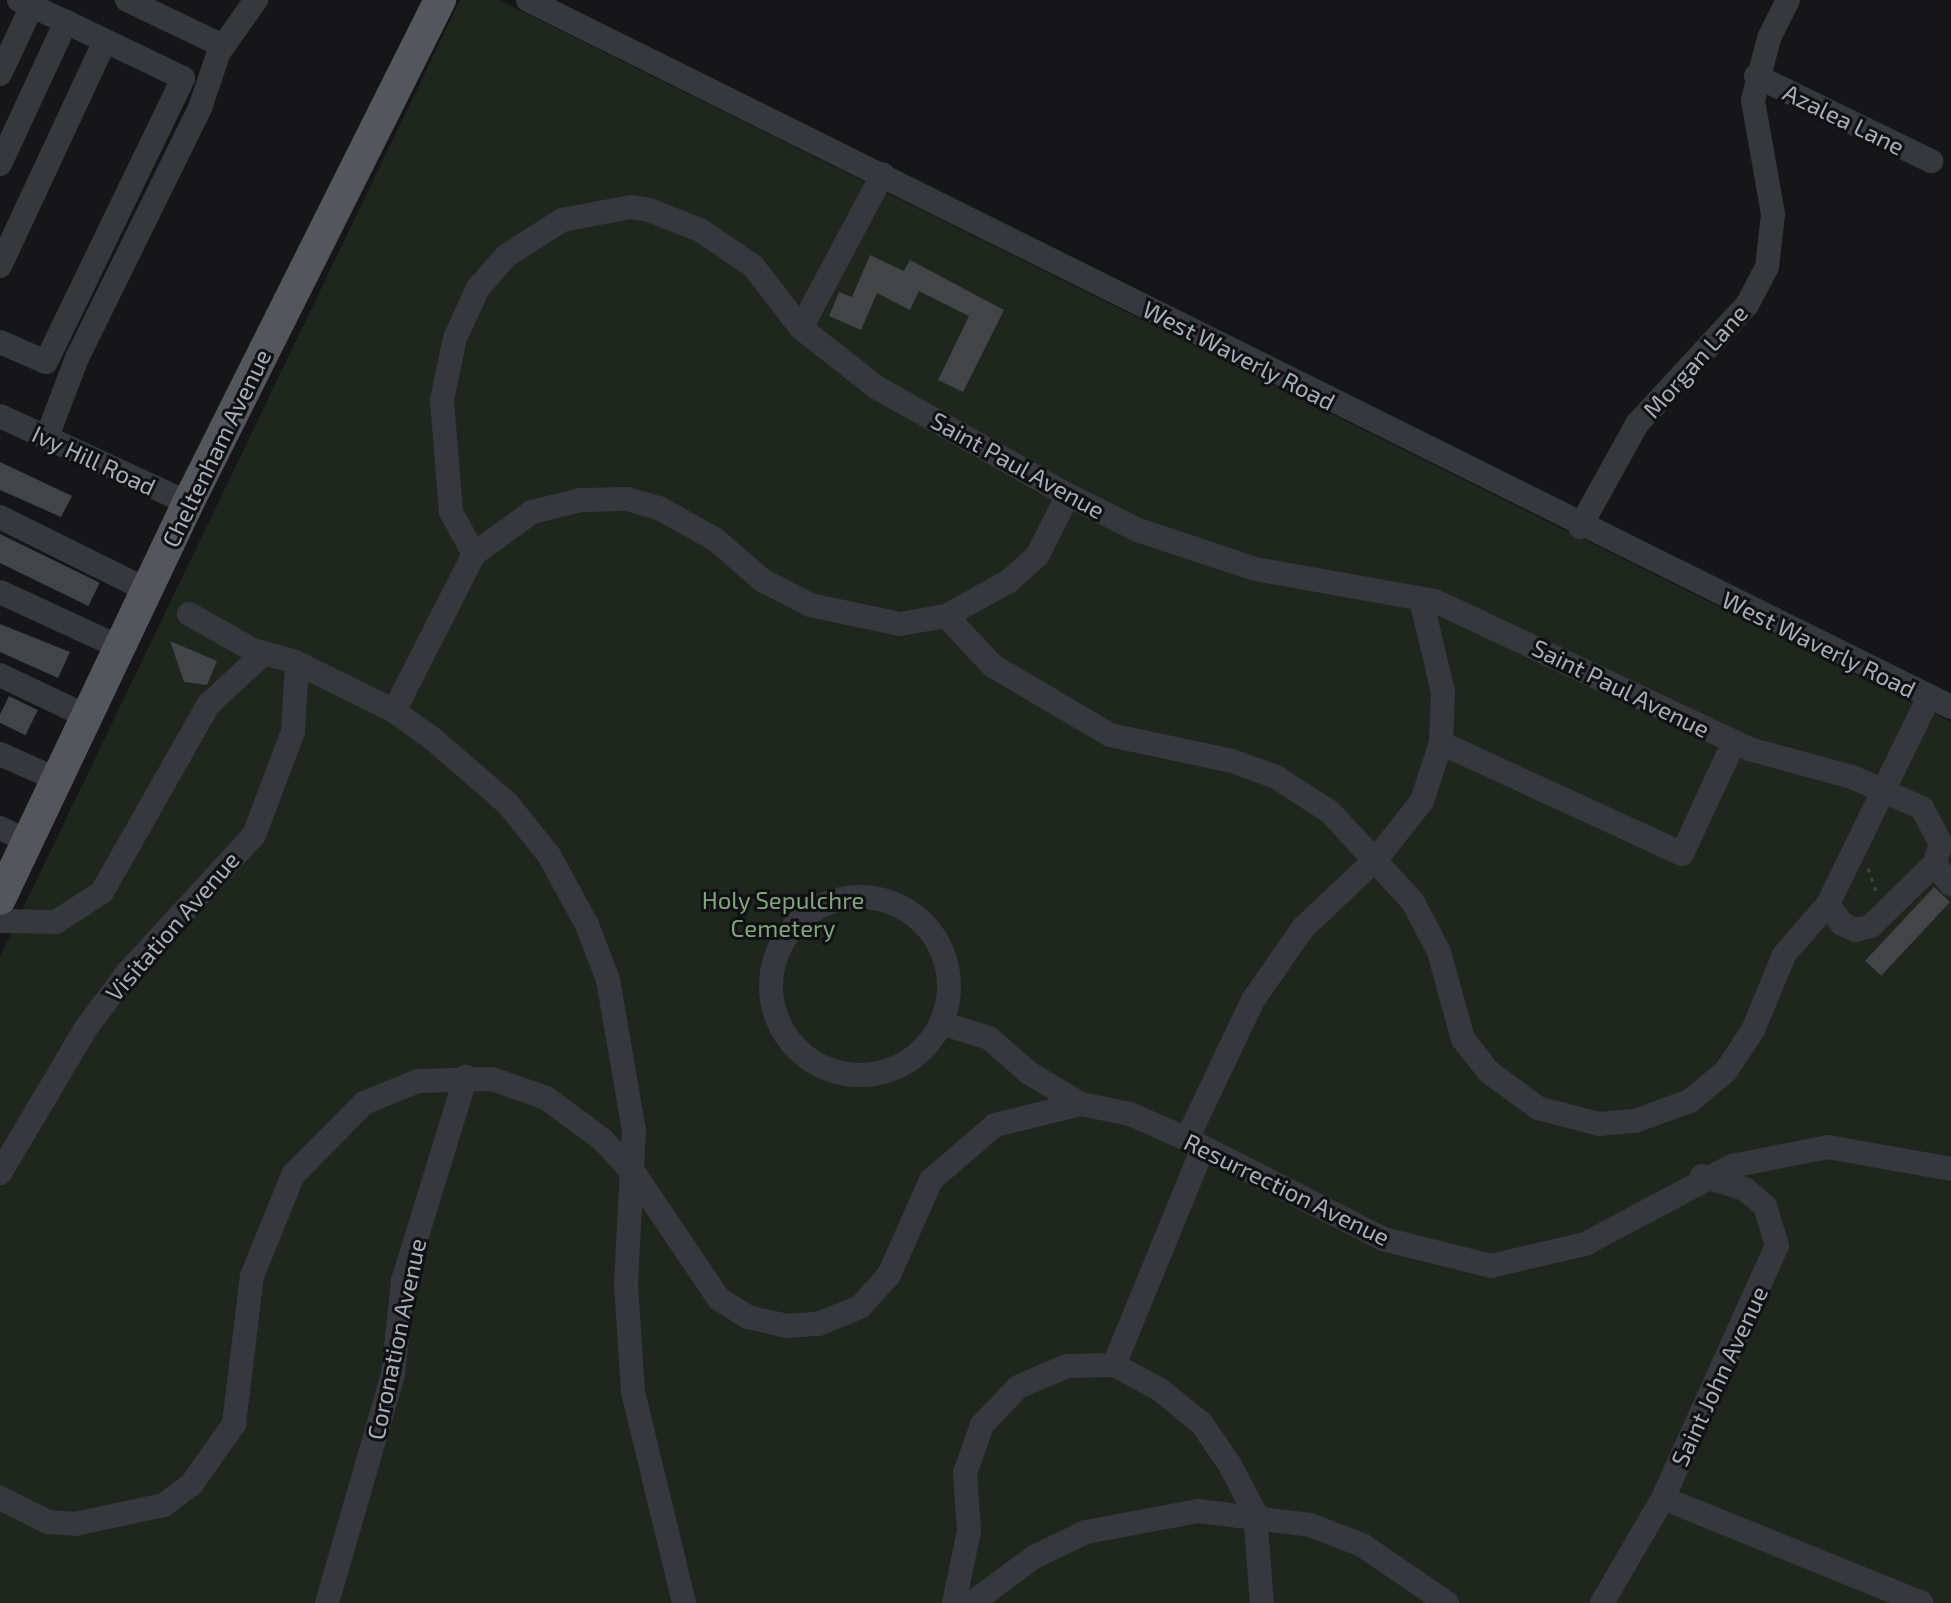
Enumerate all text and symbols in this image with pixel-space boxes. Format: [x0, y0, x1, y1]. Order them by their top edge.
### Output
street label: Azalea Lane [1779, 77, 1909, 161]
street label: West Waverly Road [1138, 294, 1340, 416]
street label: Morgan Lane [1637, 298, 1753, 424]
street label: Cheltenham Avenue [155, 344, 277, 552]
street label: Saint Paul Avenue [926, 405, 1110, 525]
street label: Ivy Hill Road [27, 419, 161, 501]
street label: West Waverly Road [1717, 584, 1921, 704]
street label: Saint Paul Avenue [1527, 632, 1715, 744]
street label: Visitation Avenue [99, 845, 245, 1007]
park label: Holy Sepulchre Cemetery [701, 886, 865, 942]
street label: Resurrection Avenue [1179, 1127, 1395, 1251]
street label: Coronation Avenue [361, 1235, 431, 1443]
street label: Saint John Avenue [1664, 1281, 1774, 1471]

